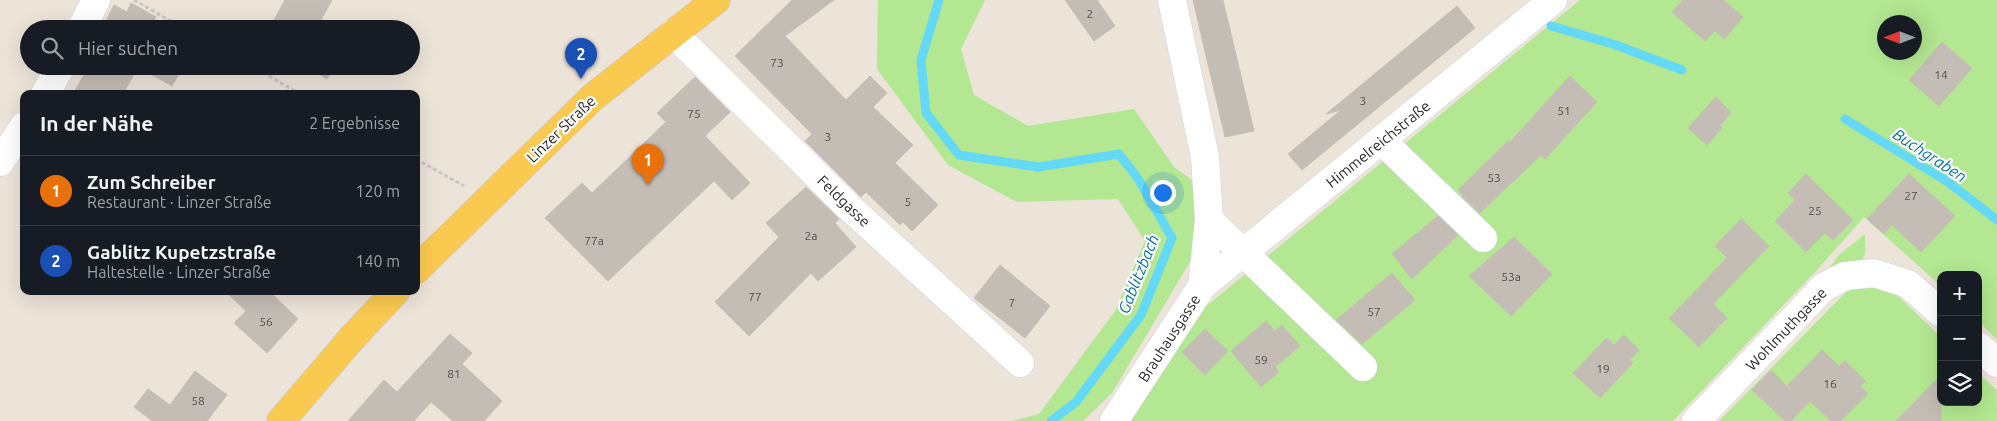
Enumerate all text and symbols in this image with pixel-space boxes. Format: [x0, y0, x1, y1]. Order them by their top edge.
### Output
house number: 2 [1087, 7, 1093, 20]
north arrow [1877, 15, 1922, 60]
search box [20, 20, 420, 75]
icon: search [38, 34, 66, 62]
text: Hier suchen [78, 37, 178, 59]
pin: 2 [565, 38, 597, 79]
house number: 73 [770, 56, 784, 69]
house number: 14 [1934, 68, 1948, 81]
street label: Linzer Straße [523, 92, 599, 166]
house number: 3 [1360, 94, 1366, 107]
street label: Himmelreichstraße [1323, 97, 1433, 191]
house number: 51 [1557, 104, 1571, 117]
house number: 75 [687, 107, 701, 120]
text: In der Nähe [40, 111, 153, 135]
text: 2 Ergebnisse [309, 114, 400, 132]
water label: Buchgraben [1890, 125, 1970, 185]
house number: 3 [825, 130, 831, 143]
pin: 1 [632, 144, 664, 185]
text: Zum Schreiber [87, 171, 216, 193]
house number: 53 [1487, 171, 1501, 184]
street label: Feldgasse [814, 172, 874, 230]
your location [1150, 180, 1176, 206]
text: 1 [51, 182, 61, 200]
text: 120 m [355, 182, 400, 200]
house number: 27 [1904, 189, 1918, 202]
text: Restaurant · Linzer Straße [87, 193, 272, 211]
house number: 5 [905, 195, 911, 208]
house number: 25 [1808, 204, 1822, 217]
house number: 2a [805, 229, 817, 242]
water label: Gablitzbach [1114, 232, 1162, 316]
house number: 77a [584, 234, 604, 247]
text: Gablitz Kupetzstraße [87, 241, 276, 263]
text: 2 [51, 252, 61, 270]
text: 140 m [355, 252, 400, 270]
text: Haltestelle · Linzer Straße [87, 263, 271, 281]
house number: 53a [1501, 270, 1521, 283]
map controls [1937, 271, 1982, 406]
button: + [1937, 271, 1982, 316]
street label: Wohlmuthgasse [1742, 284, 1830, 374]
house number: 77 [748, 290, 762, 303]
street label: Brauhausgasse [1135, 291, 1203, 385]
house number: 7 [1009, 296, 1015, 309]
house number: 57 [1367, 305, 1381, 318]
house number: 56 [259, 315, 273, 328]
button: − [1937, 316, 1982, 361]
house number: 59 [1254, 353, 1268, 366]
button: layers [1937, 361, 1982, 406]
house number: 19 [1596, 362, 1610, 375]
house number: 81 [447, 367, 461, 380]
house number: 16 [1823, 377, 1837, 390]
house number: 58 [191, 394, 205, 407]

